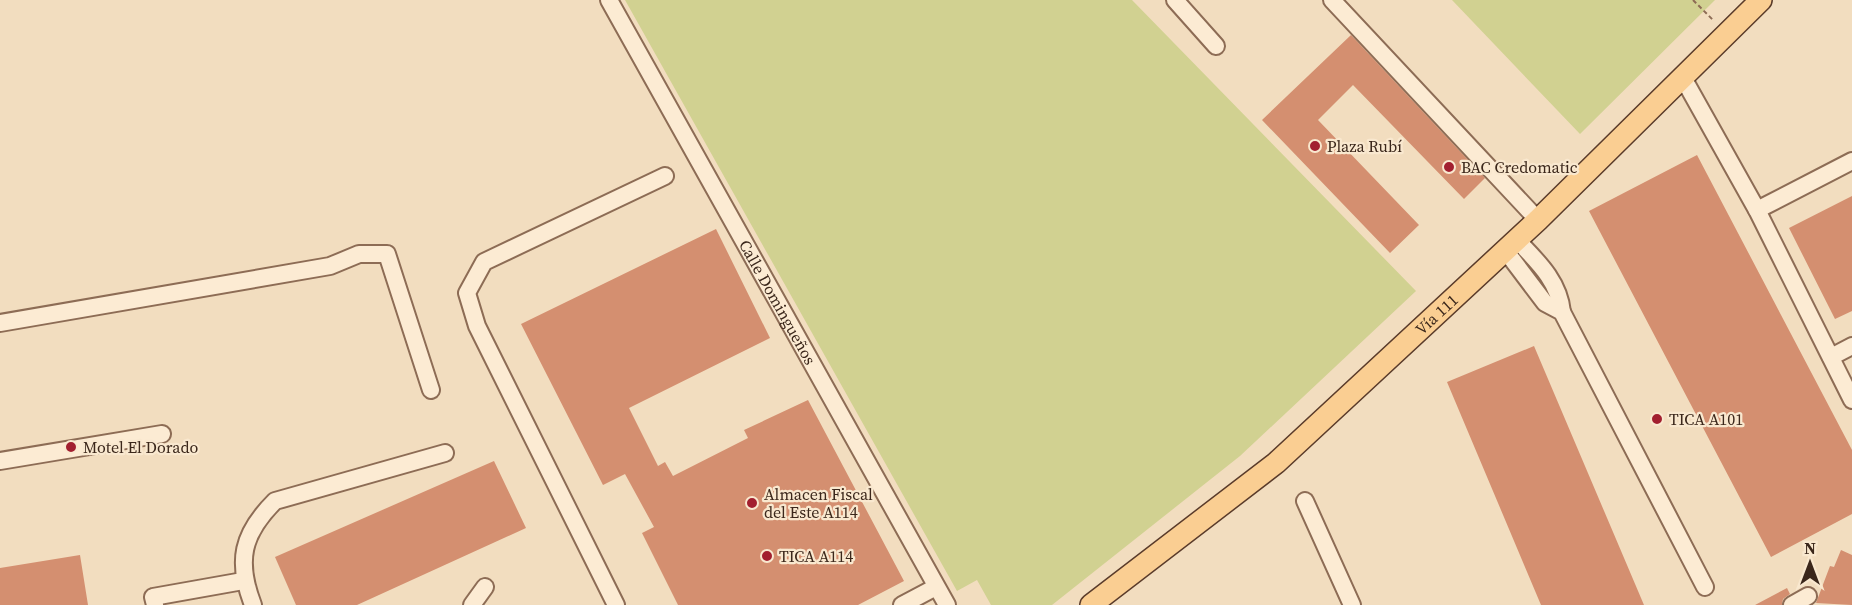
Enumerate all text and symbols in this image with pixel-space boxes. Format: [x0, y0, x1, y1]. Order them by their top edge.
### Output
place label: Plaza Rubí [1327, 135, 1402, 157]
marker: Plaza Rubí [1308, 139, 1322, 153]
place label: BAC Credomatic [1461, 156, 1578, 178]
marker: BAC Credomatic [1442, 160, 1456, 174]
street label: Calle Domingueños [734, 236, 821, 369]
street label: Vía 111 [1410, 289, 1463, 340]
place label: TICA A101 [1669, 408, 1743, 430]
marker: TICA A101 [1650, 412, 1664, 426]
place label: Motel El Dorado [83, 436, 199, 458]
marker: Motel El Dorado [64, 440, 78, 454]
place label: Almacen Fiscal del Este A114 [764, 483, 873, 523]
marker: Almacen Fiscal del Este A114 [745, 496, 759, 510]
north arrow [1780, 533, 1840, 593]
text: N [1804, 537, 1816, 559]
place label: TICA A114 [779, 545, 853, 567]
marker: TICA A114 [760, 549, 774, 563]

